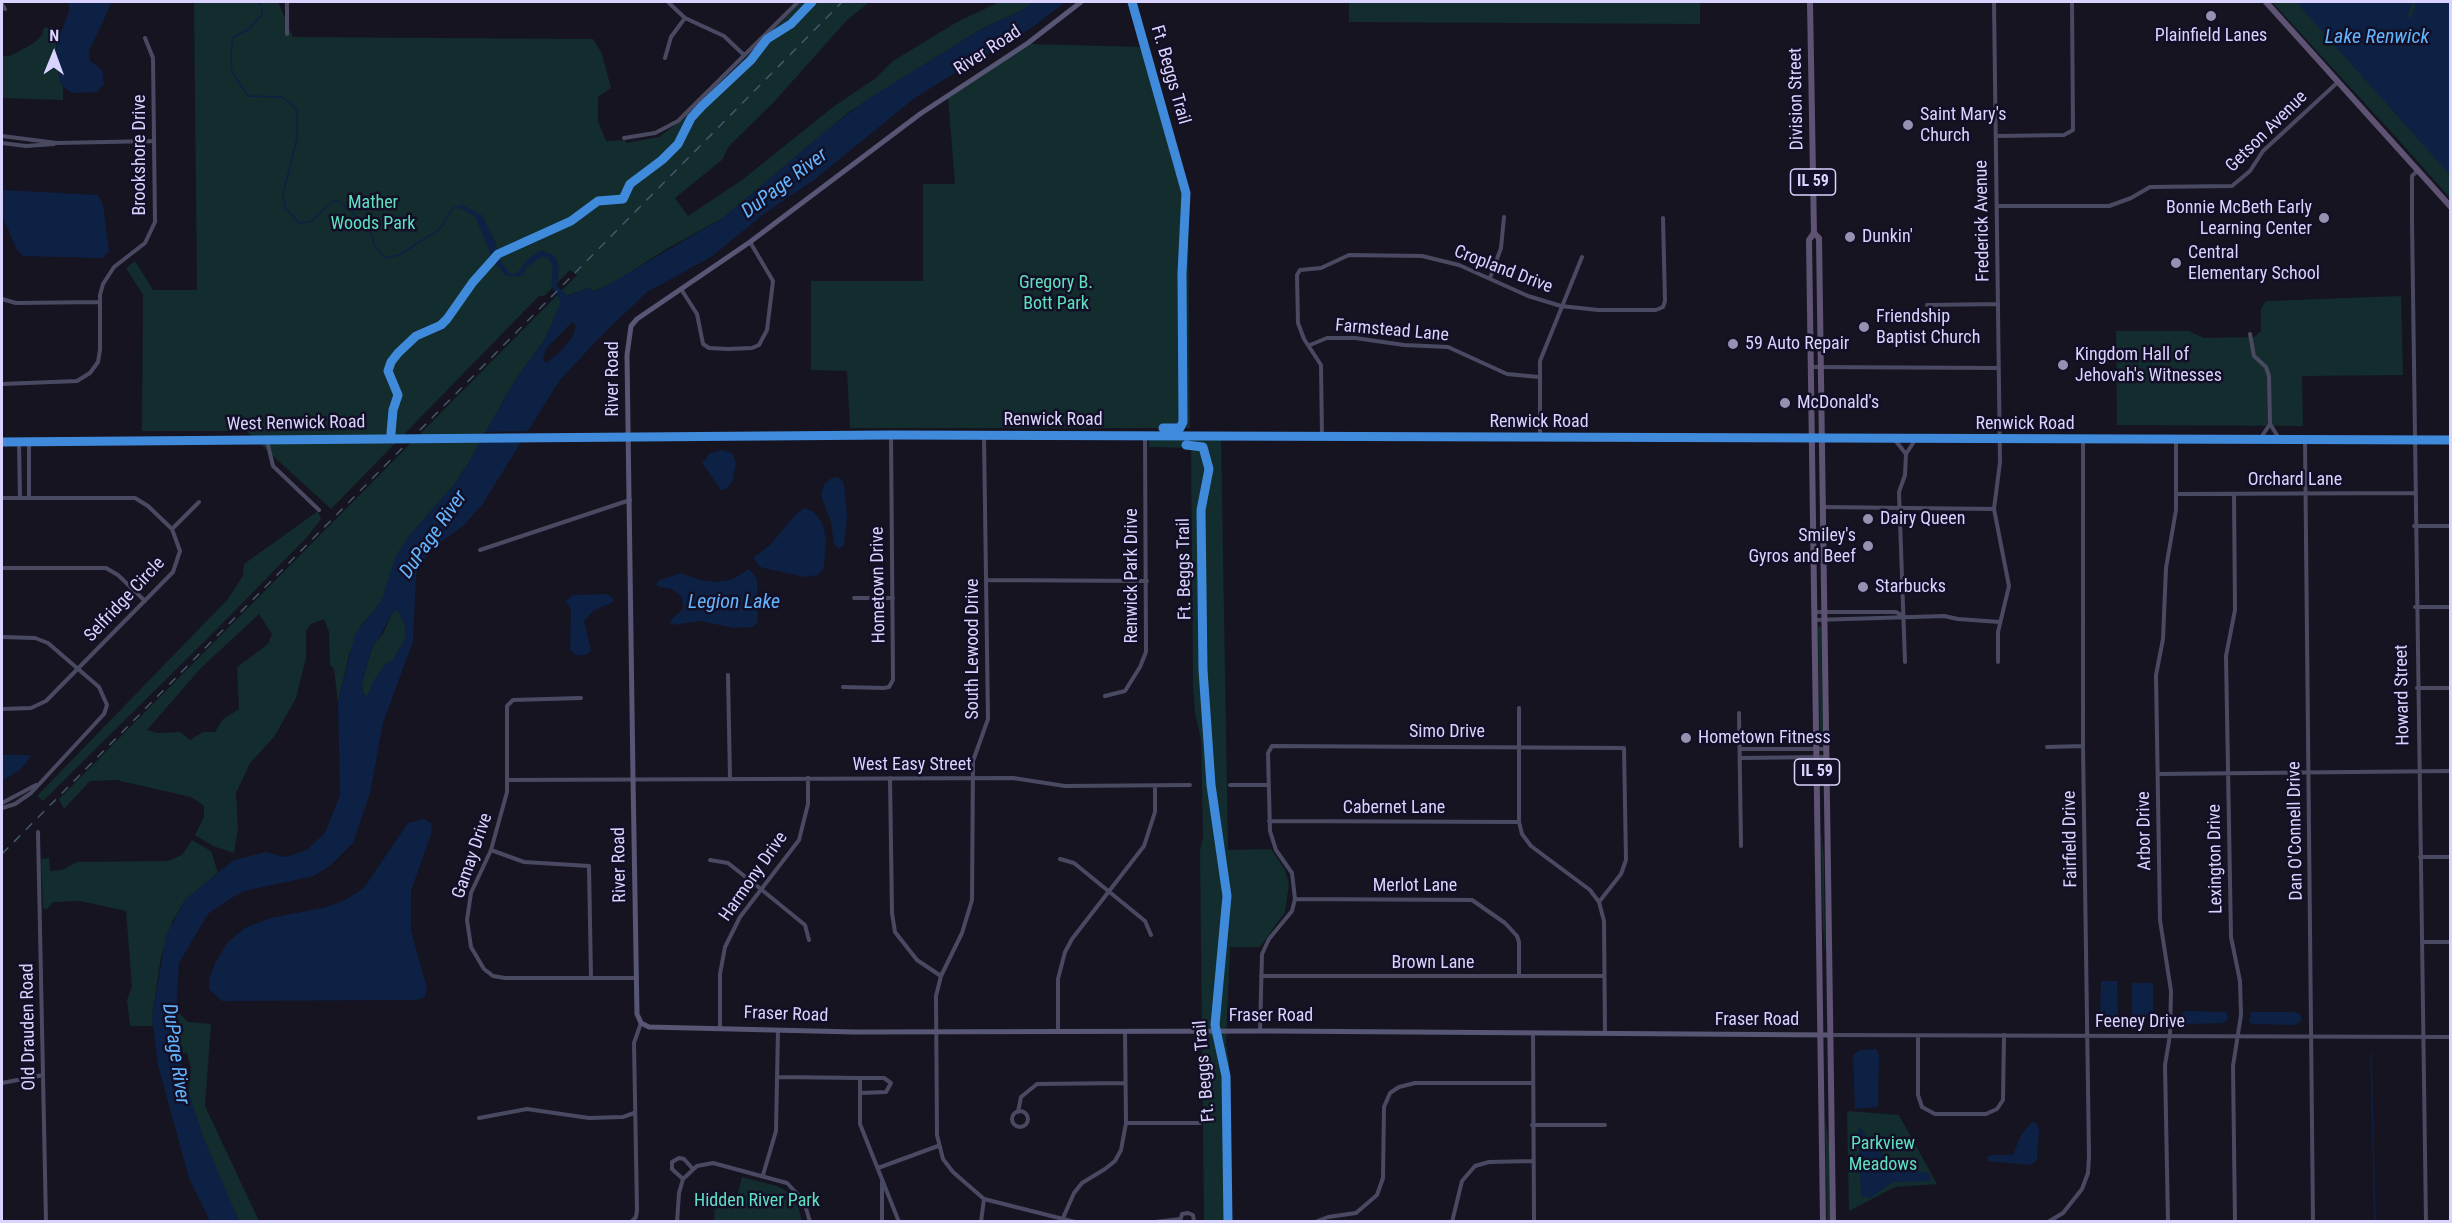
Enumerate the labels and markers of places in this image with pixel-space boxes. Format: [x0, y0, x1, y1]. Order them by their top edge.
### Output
marker: Plainfield Lanes [2204, 9, 2218, 23]
place label: Plainfield Lanes [2155, 25, 2267, 47]
place label: Saint Mary's Church [1920, 104, 2006, 146]
marker: Saint Mary's Church [1901, 118, 1915, 132]
place label: Bonnie McBeth Early Learning Center [2166, 197, 2312, 240]
marker: Bonnie McBeth Early Learning Center [2317, 211, 2331, 225]
place label: Dunkin' [1862, 226, 1913, 248]
marker: Dunkin' [1843, 230, 1857, 244]
place label: Central Elementary School [2188, 242, 2320, 284]
marker: Central Elementary School [2169, 256, 2183, 270]
place label: Friendship Baptist Church [1876, 306, 1980, 348]
marker: Friendship Baptist Church [1857, 320, 1871, 334]
place label: 59 Auto Repair [1745, 333, 1849, 355]
marker: 59 Auto Repair [1726, 337, 1740, 351]
place label: Kingdom Hall of Jehovah's Witnesses [2075, 344, 2222, 386]
marker: Kingdom Hall of Jehovah's Witnesses [2056, 358, 2070, 372]
place label: McDonald's [1797, 392, 1879, 414]
marker: McDonald's [1778, 396, 1792, 410]
place label: Dairy Queen [1880, 508, 1965, 530]
marker: Dairy Queen [1861, 512, 1875, 526]
place label: Smiley's Gyros and Beef [1748, 525, 1856, 568]
marker: Smiley's Gyros and Beef [1861, 539, 1875, 553]
place label: Starbucks [1875, 576, 1946, 598]
marker: Starbucks [1856, 580, 1870, 594]
place label: Hometown Fitness [1698, 727, 1831, 749]
marker: Hometown Fitness [1679, 731, 1693, 745]

